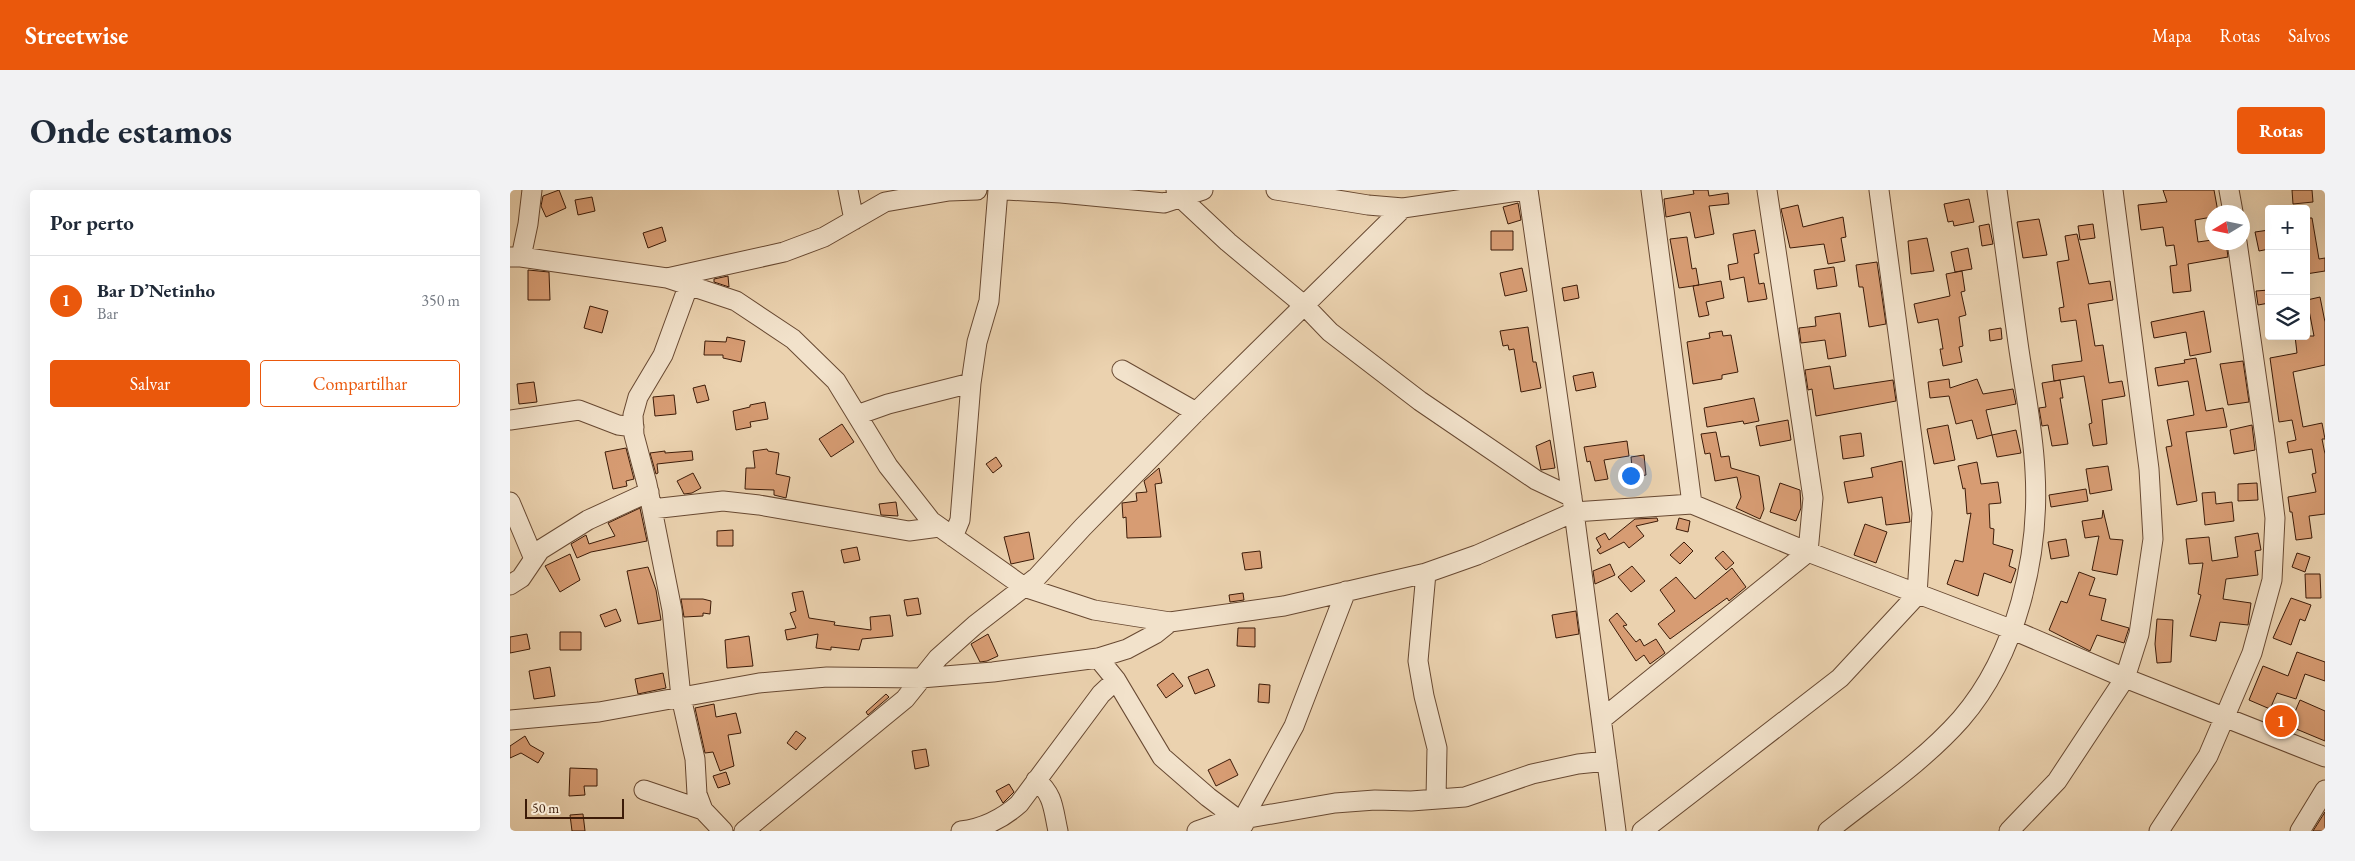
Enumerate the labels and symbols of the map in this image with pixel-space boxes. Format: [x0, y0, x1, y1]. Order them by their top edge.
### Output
north arrow [2205, 205, 2250, 250]
your location [1618, 463, 1644, 489]
pin: 1 [2265, 702, 2297, 740]
scale bar [525, 796, 624, 819]

